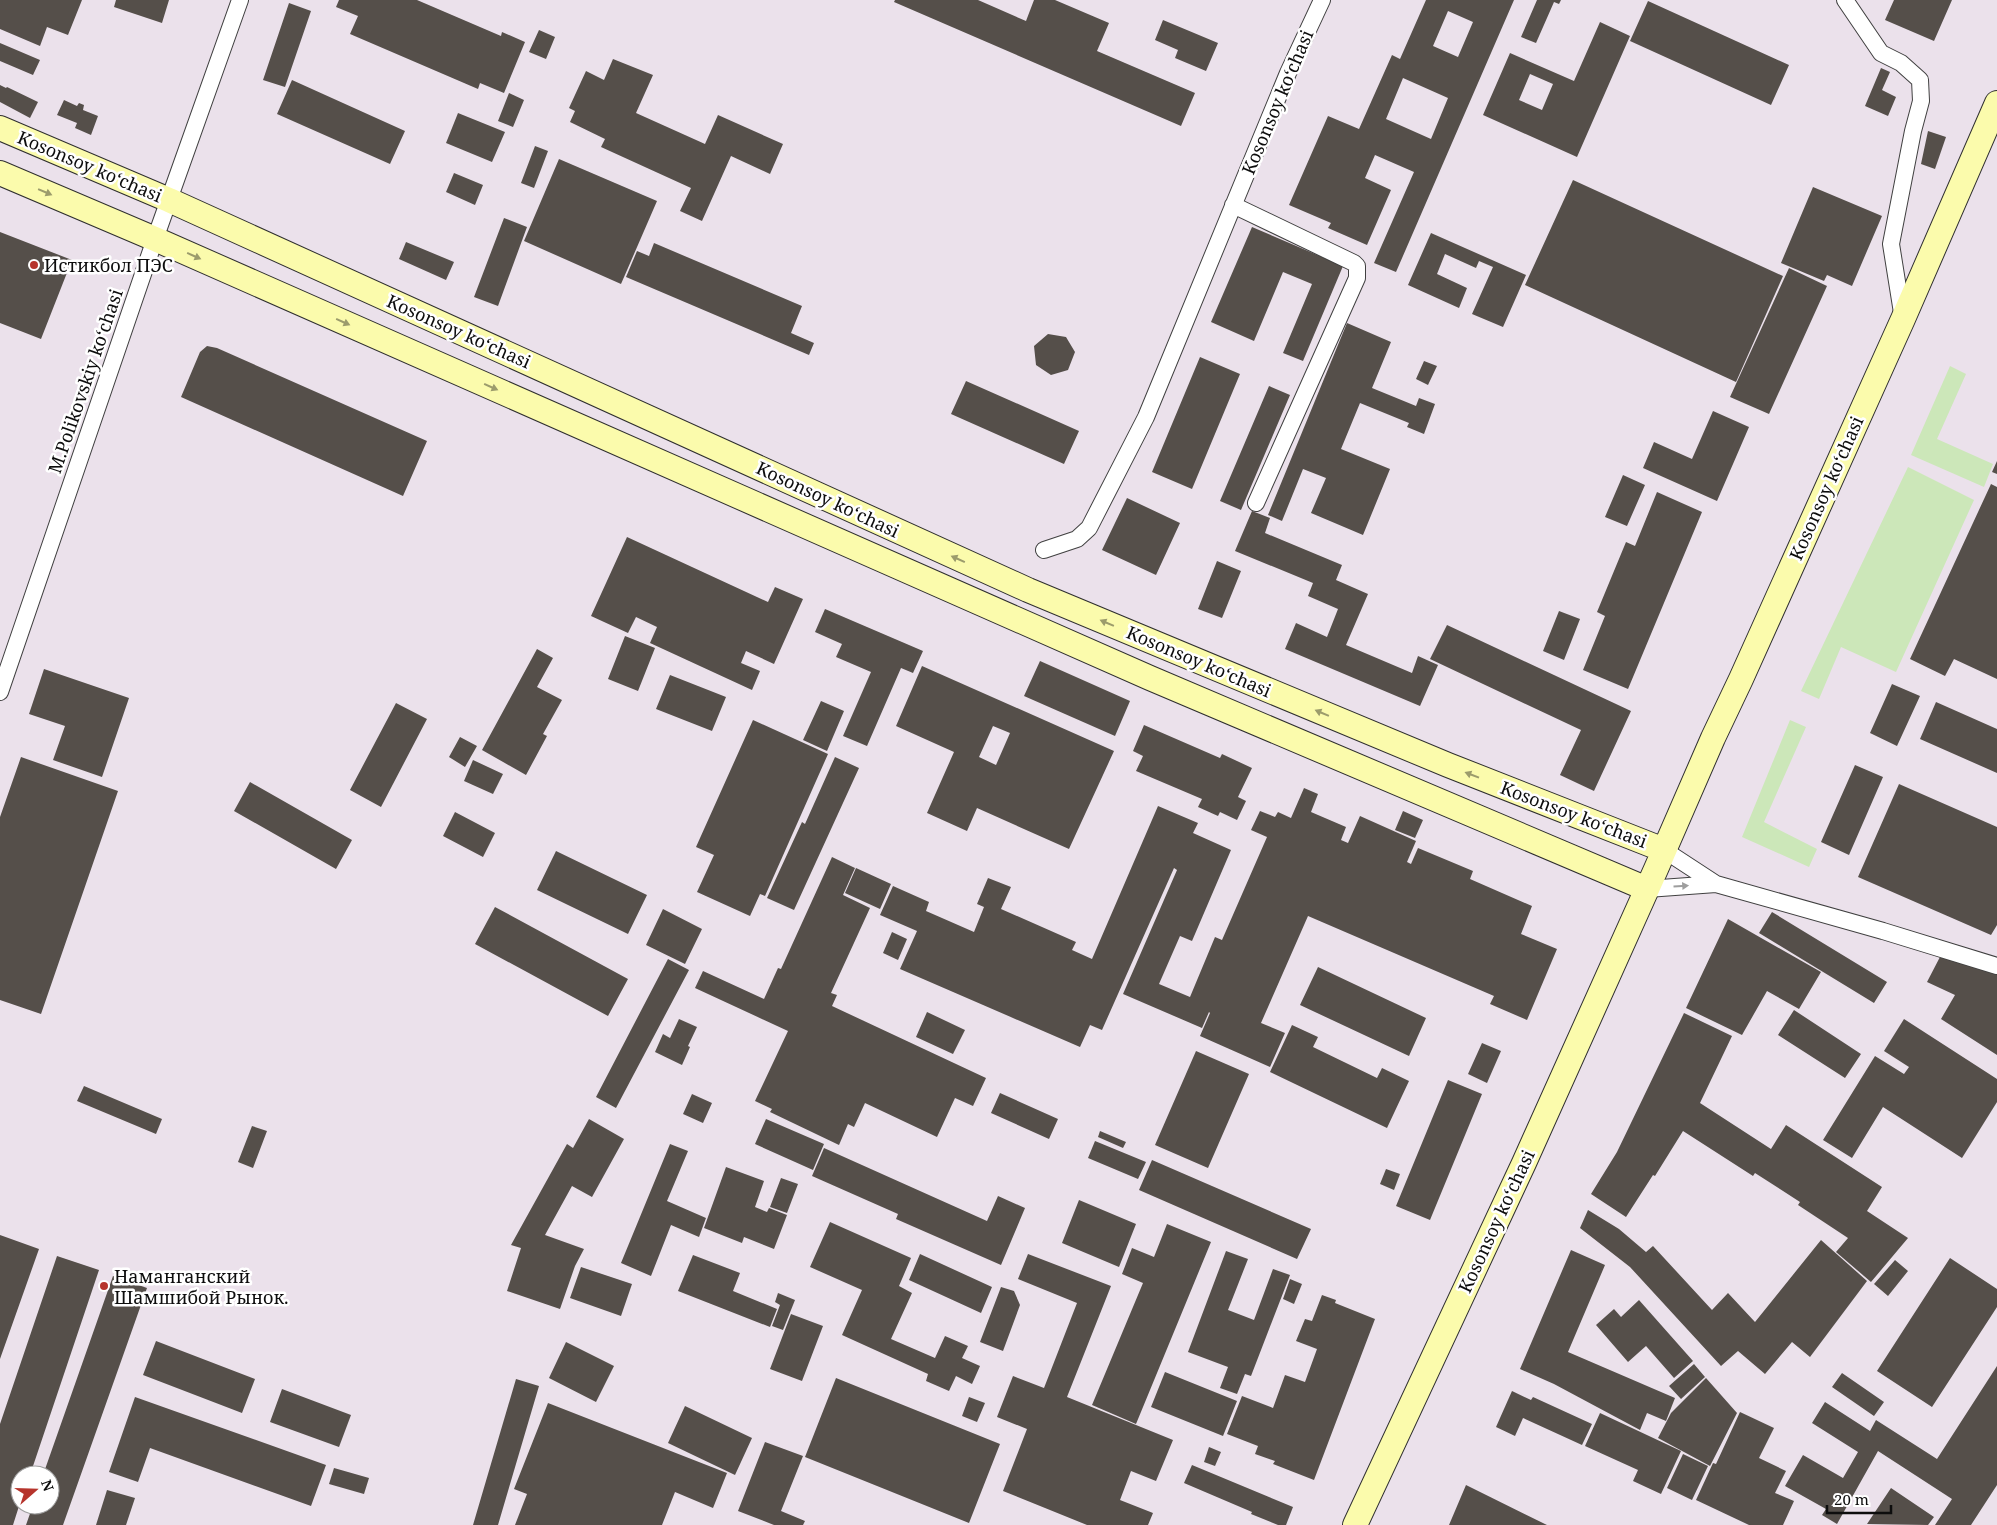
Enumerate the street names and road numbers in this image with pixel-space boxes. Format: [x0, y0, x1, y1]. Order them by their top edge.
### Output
street label: Kosonsoy koʻchasi [1236, 26, 1318, 178]
street label: Kosonsoy koʻchasi [14, 125, 166, 207]
street label: M.Polikovskiy koʻchasi [42, 285, 128, 476]
street label: Kosonsoy koʻchasi [383, 288, 535, 374]
street label: Kosonsoy koʻchasi [1783, 412, 1869, 564]
street label: Kosonsoy koʻchasi [753, 455, 904, 543]
street label: Kosonsoy koʻchasi [1123, 620, 1275, 702]
street label: Kosonsoy koʻchasi [1497, 775, 1651, 853]
street label: Kosonsoy koʻchasi [1452, 1145, 1540, 1296]

